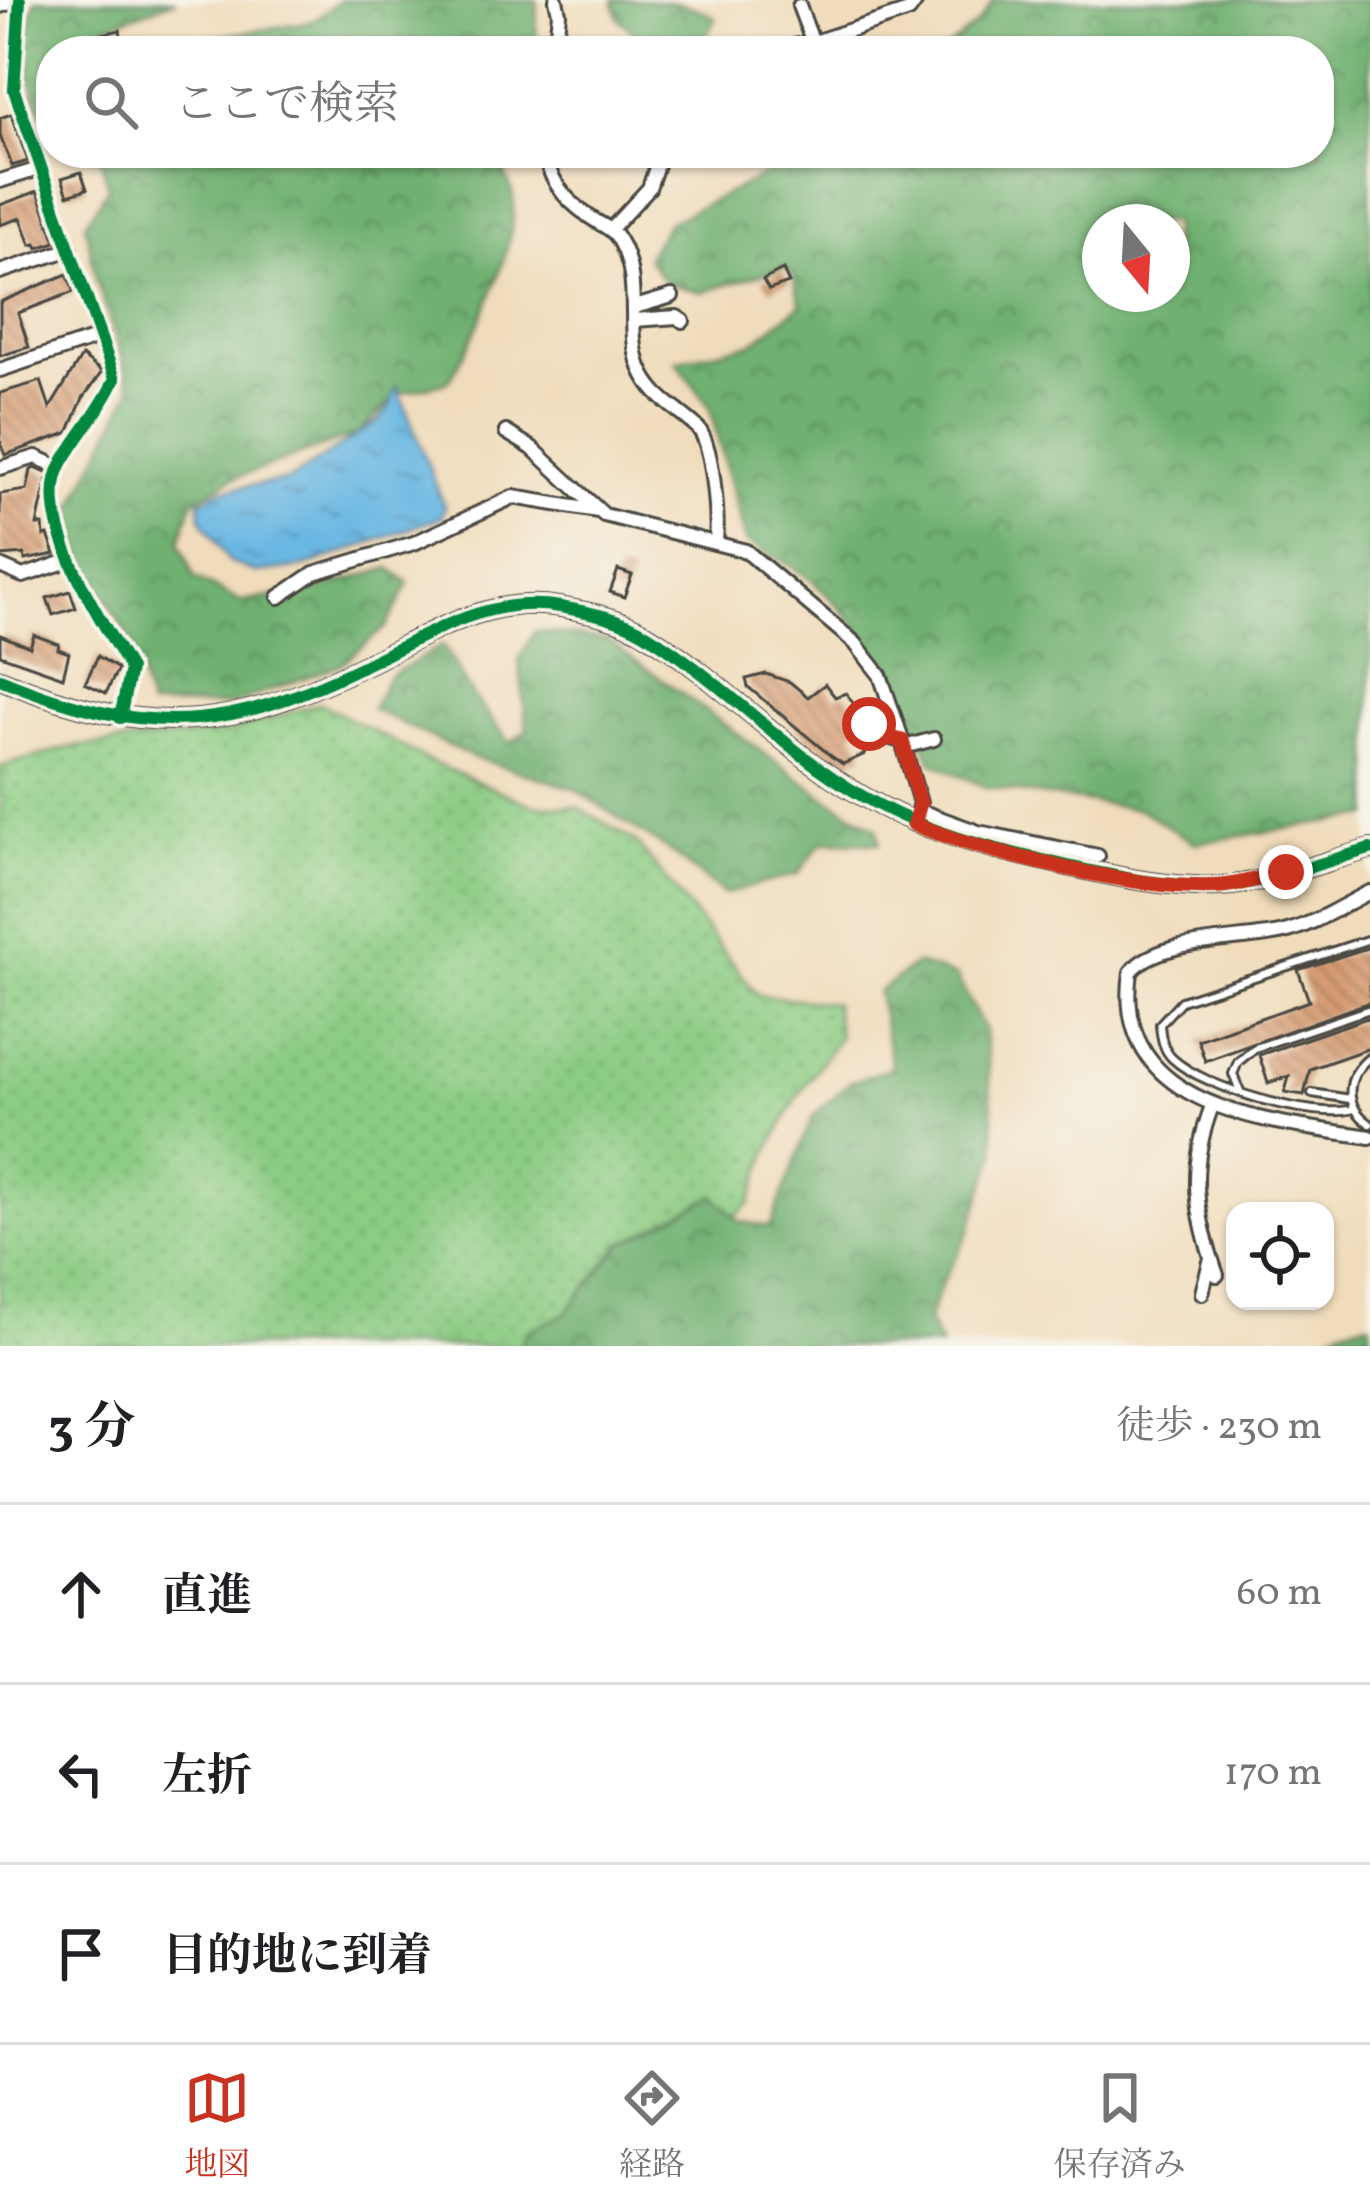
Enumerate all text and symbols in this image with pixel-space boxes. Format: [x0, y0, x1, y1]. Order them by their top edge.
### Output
search box [36, 36, 1334, 168]
icon: search [78, 69, 144, 135]
text: ここで検索 [174, 75, 399, 138]
north arrow [1082, 204, 1190, 312]
route start [842, 697, 896, 751]
route end [1259, 845, 1313, 899]
map controls [1226, 1202, 1334, 1310]
button: locate [1226, 1202, 1334, 1310]
text: 3 分 [48, 1394, 135, 1465]
text: 徒歩 · 230 m [1116, 1401, 1322, 1455]
icon: ahead [48, 1561, 114, 1627]
text: 直進 [162, 1567, 252, 1630]
text: 60 m [1237, 1567, 1322, 1621]
icon: left [48, 1741, 114, 1807]
text: 左折 [162, 1747, 252, 1810]
text: 170 m [1224, 1747, 1322, 1801]
icon: arrive [48, 1921, 114, 1987]
text: 目的地に到着 [162, 1927, 432, 1990]
tab: 地図 [184, 2065, 250, 2190]
tab: 経路 [619, 2065, 685, 2190]
tab: 保存済み [1054, 2065, 1186, 2190]

